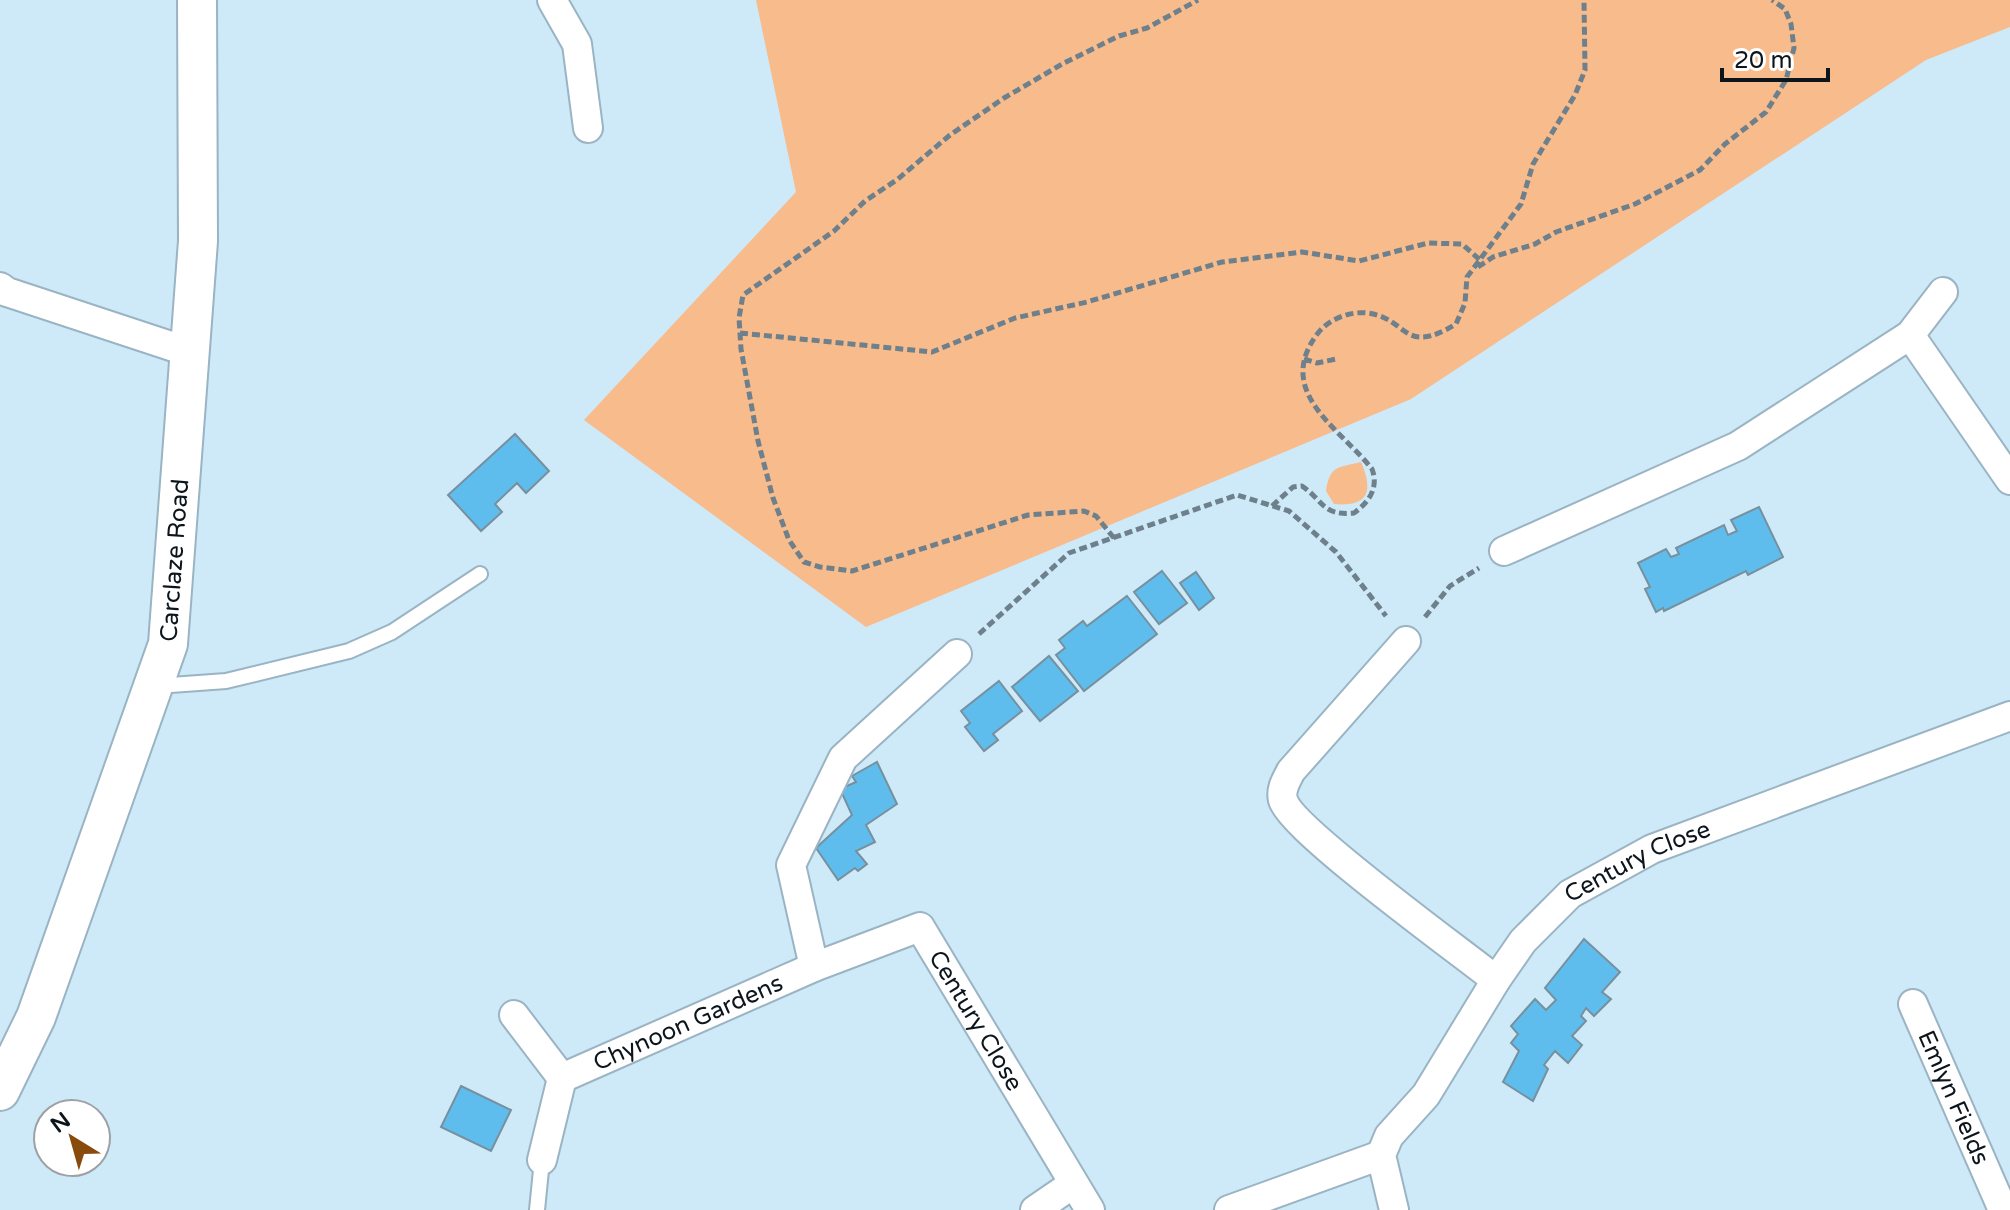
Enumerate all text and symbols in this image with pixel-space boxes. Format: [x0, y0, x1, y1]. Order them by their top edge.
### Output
scale bar [1722, 32, 1828, 82]
text: 20 m [1734, 46, 1792, 75]
street label: Carclaze Road [154, 478, 195, 643]
street label: Century Close [1559, 814, 1714, 909]
street label: Century Close [923, 945, 1029, 1096]
street label: Chynoon Gardens [589, 968, 787, 1077]
street label: Emlyn Fields [1912, 1026, 1996, 1169]
north arrow [32, 1098, 112, 1178]
text: N [46, 1107, 75, 1139]

